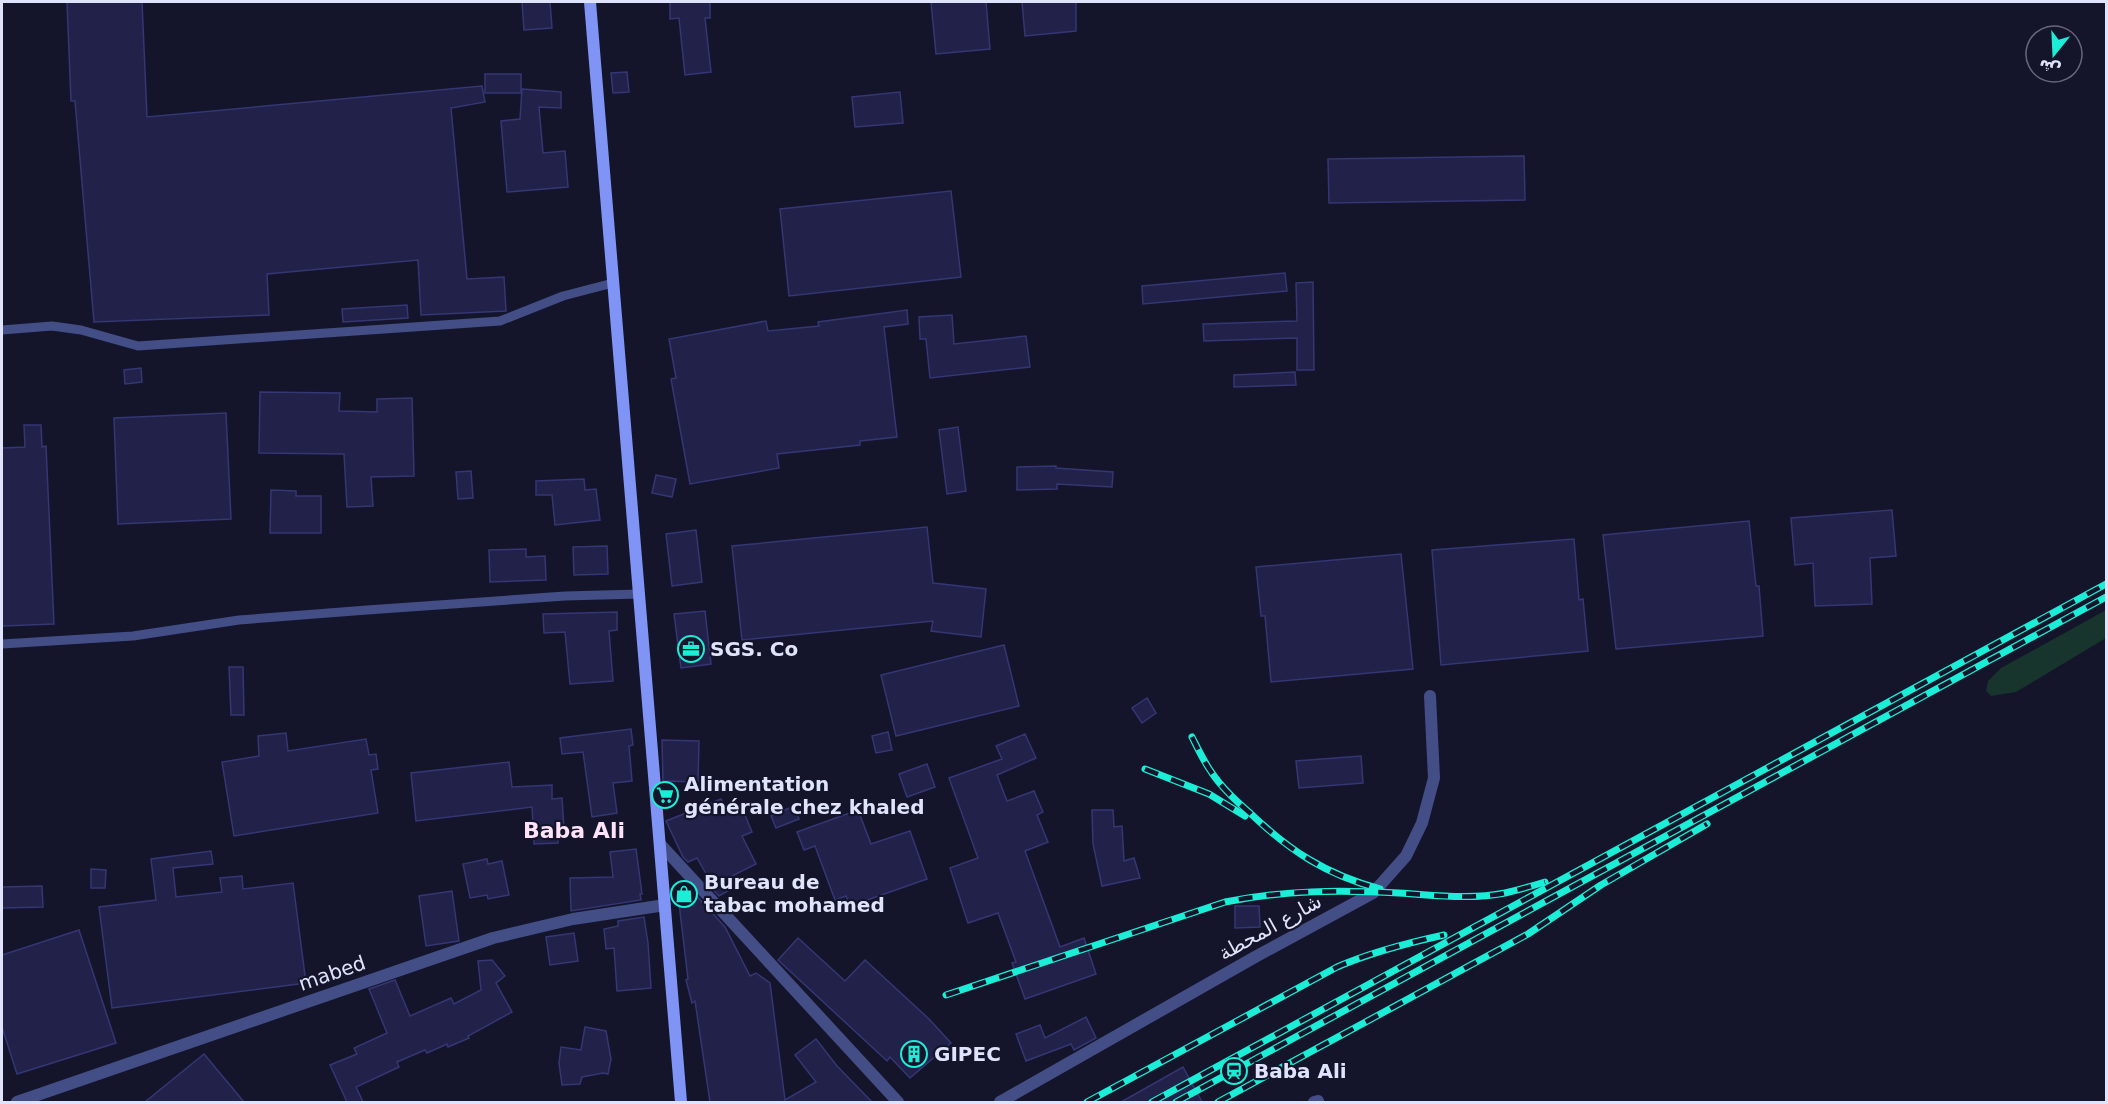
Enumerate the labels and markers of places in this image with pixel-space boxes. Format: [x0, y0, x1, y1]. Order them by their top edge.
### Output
office icon: SGS. Co [676, 634, 706, 664]
place label: SGS. Co [710, 637, 798, 661]
place label: Alimentation générale chez khaled [684, 772, 924, 819]
supermarket icon: Alimentation générale chez khaled [650, 780, 680, 810]
place label: Bureau de tabac mohamed [704, 870, 885, 917]
shop icon: Bureau de tabac mohamed [669, 879, 699, 909]
building icon: GIPEC [899, 1039, 929, 1069]
place label: GIPEC [934, 1042, 1001, 1066]
station icon: Baba Ali [1219, 1056, 1249, 1086]
place label: Baba Ali [1254, 1059, 1347, 1083]

